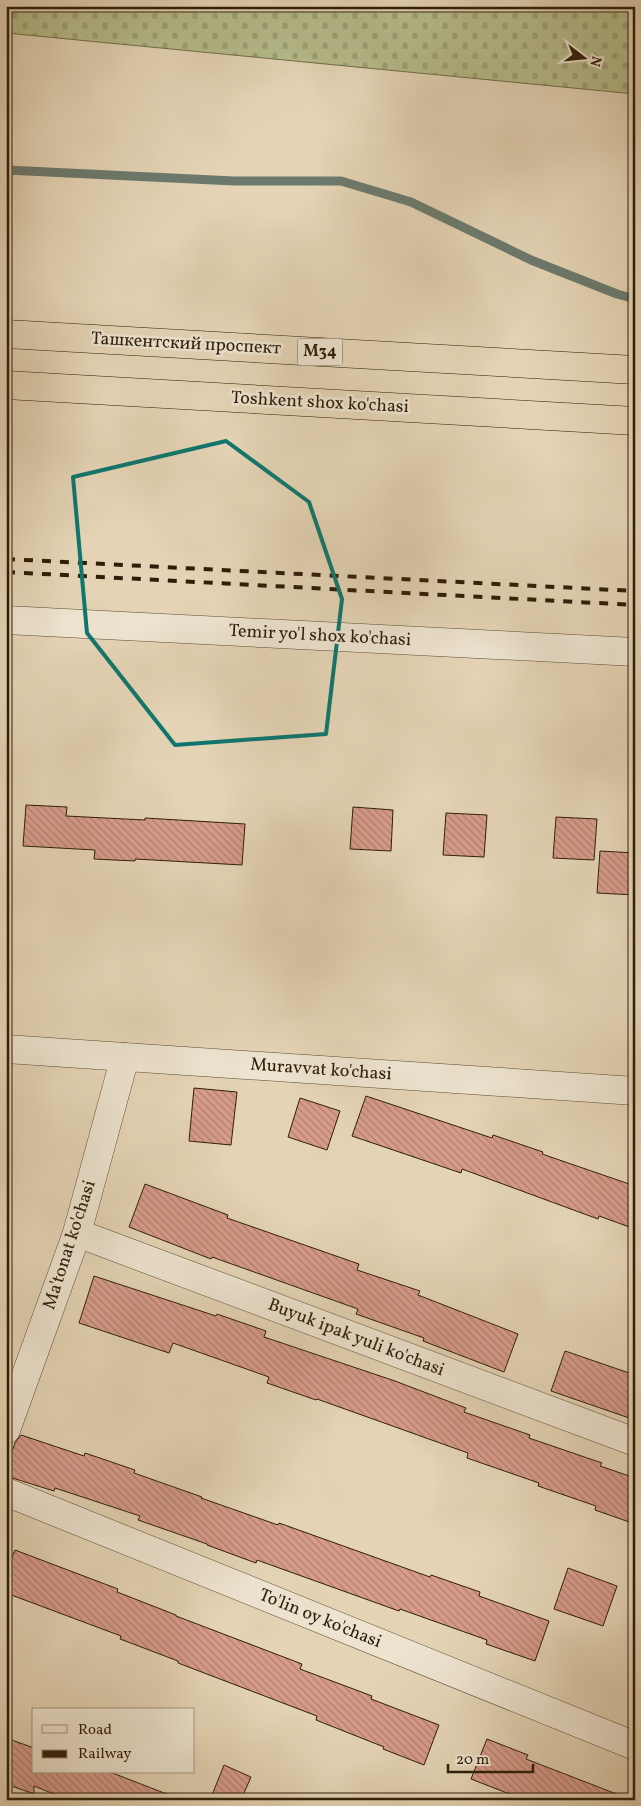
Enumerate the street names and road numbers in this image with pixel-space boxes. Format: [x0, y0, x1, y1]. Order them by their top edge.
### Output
street label: Ташкентский проспект [90, 327, 282, 361]
road number: M34 [298, 338, 342, 366]
street label: Toshkent shox ko'chasi [230, 386, 410, 420]
street label: Temir yo'l shox ko'chasi [228, 619, 412, 653]
street label: Muravvat ko'chasi [249, 1053, 393, 1087]
street label: Ma'tonat ko'chasi [37, 1177, 103, 1313]
street label: Buyuk ipak yuli ko'chasi [264, 1293, 448, 1383]
street label: To'lin oy ko'chasi [255, 1583, 385, 1655]

